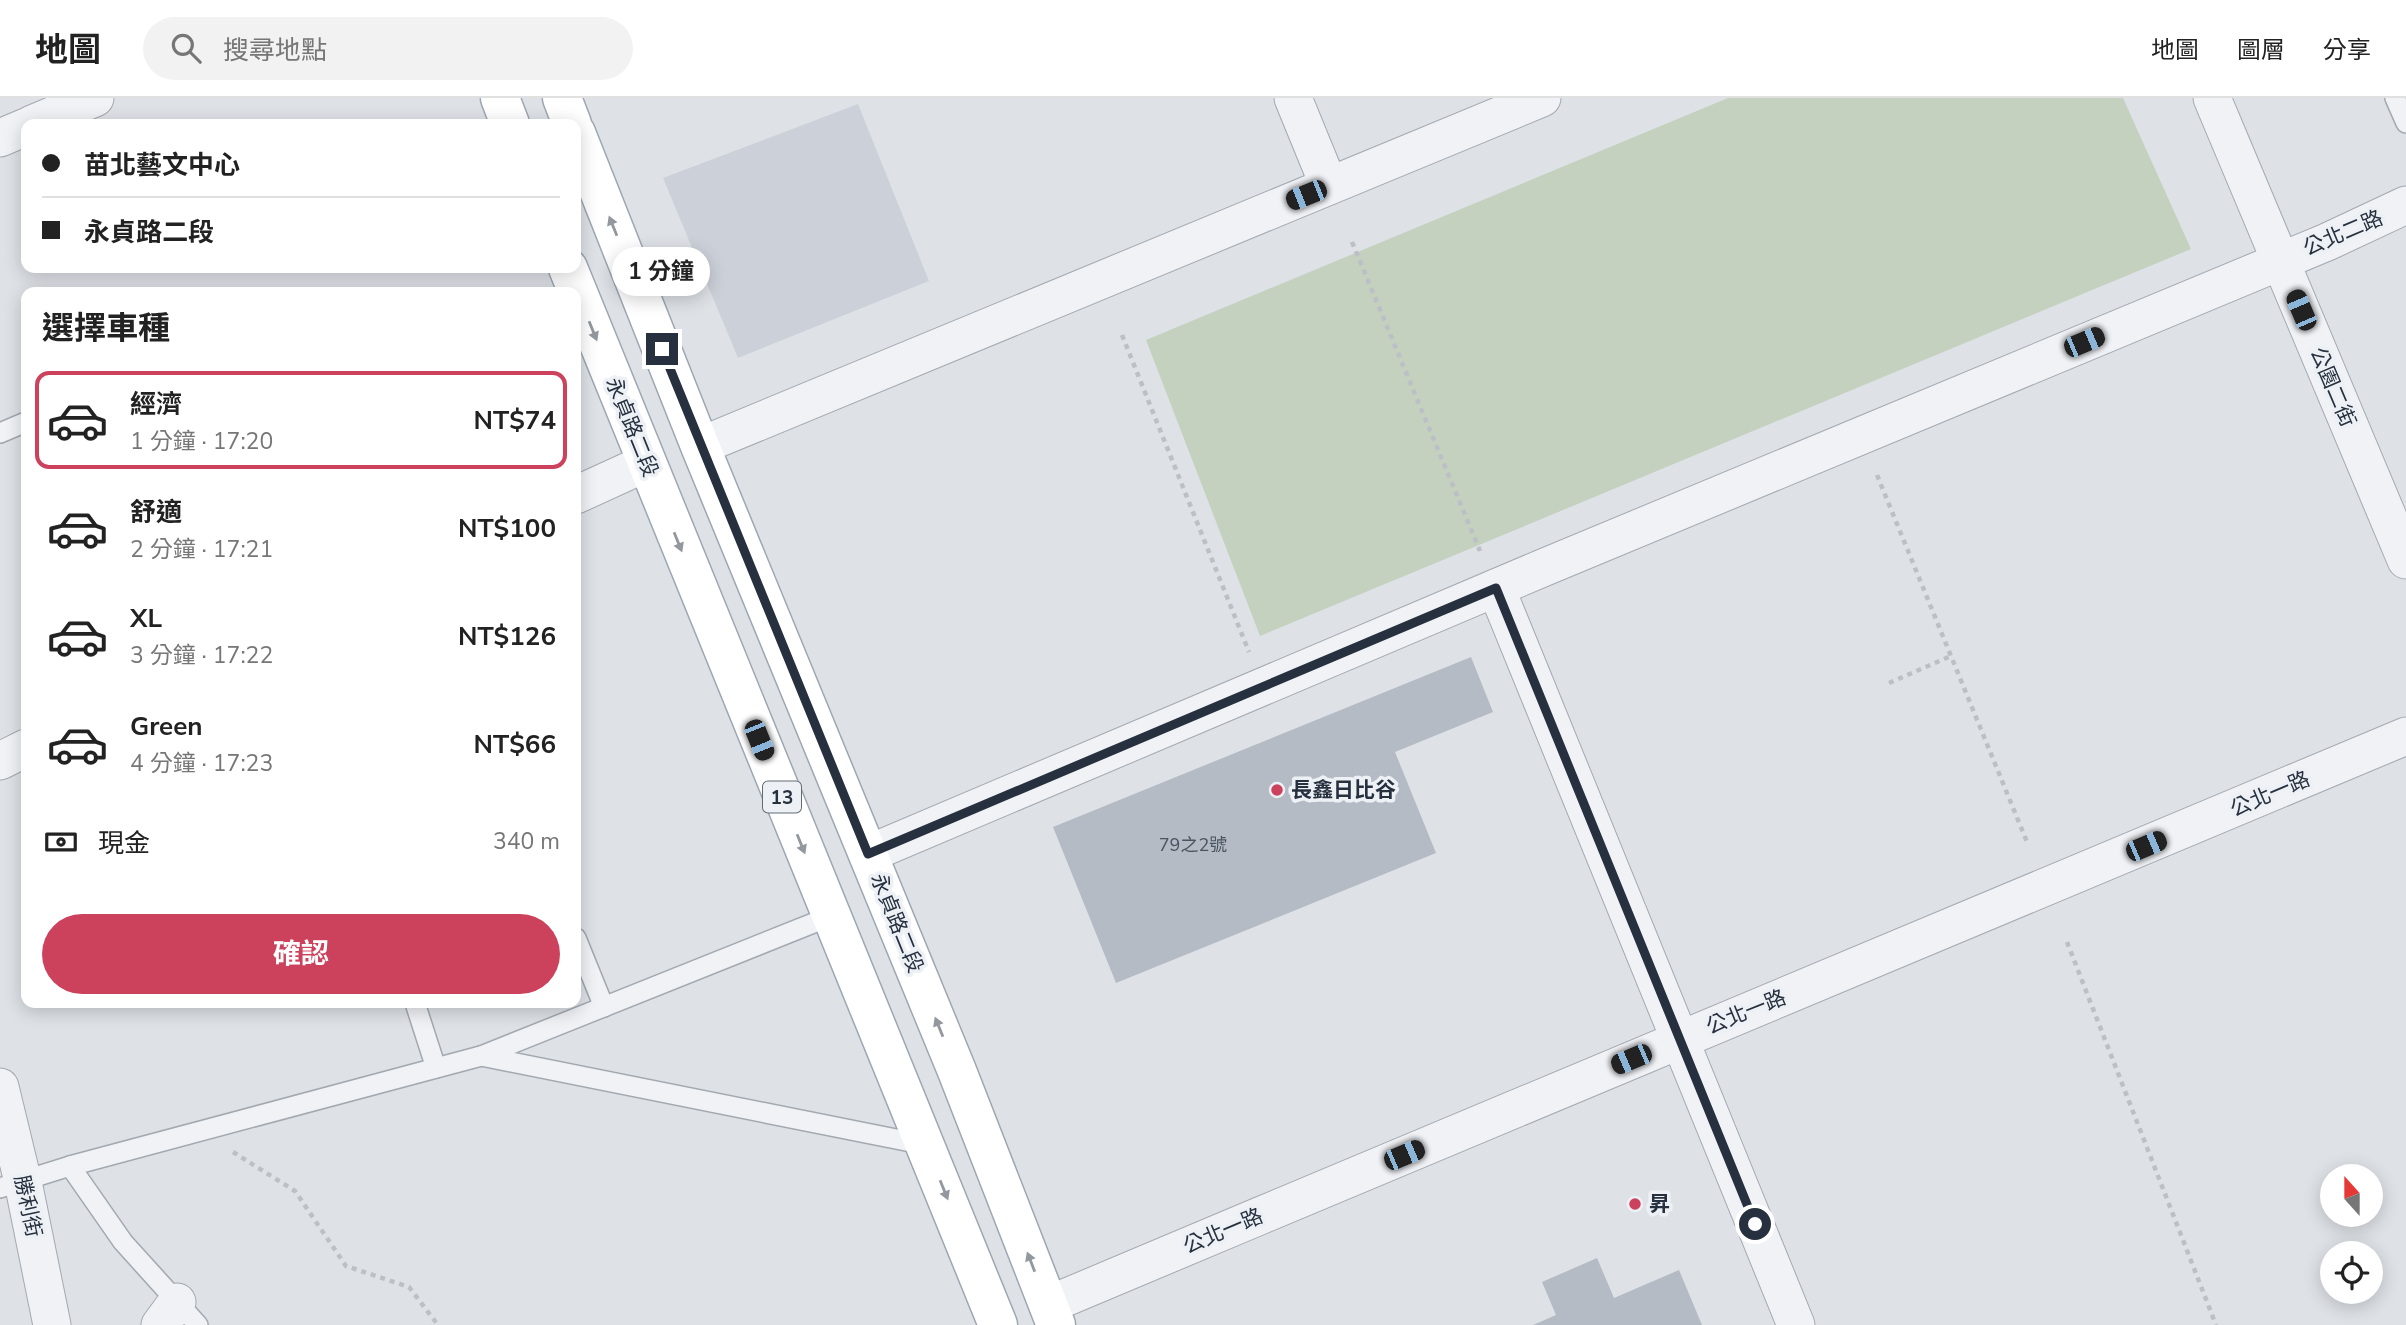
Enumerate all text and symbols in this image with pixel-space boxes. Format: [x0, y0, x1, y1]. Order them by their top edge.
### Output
search box [143, 17, 633, 80]
text: 地圖 [35, 28, 101, 73]
icon: search [167, 29, 205, 67]
text: 搜尋地點 [223, 33, 327, 68]
text: 地圖 [2151, 34, 2199, 66]
text: 圖層 [2237, 34, 2285, 66]
text: 分享 [2323, 34, 2371, 66]
text: 苗北藝文中心 [84, 148, 240, 183]
car [1283, 177, 1330, 213]
street label: 公北二路 [2299, 204, 2387, 262]
text: 永貞路二段 [84, 215, 214, 250]
one-way arrow [607, 216, 618, 237]
callout: 1 分鐘 [613, 247, 711, 296]
text: 1 分鐘 [628, 256, 694, 287]
car [2284, 287, 2319, 333]
text: 選擇車種 [42, 307, 170, 350]
one-way arrow [588, 321, 599, 342]
car [2061, 324, 2108, 360]
route end [646, 333, 678, 365]
street label: 公園二街 [2304, 343, 2362, 431]
street label: 永貞路二段 [599, 373, 665, 481]
text: 經濟 [130, 387, 182, 422]
icon: car [46, 389, 109, 452]
text: NT$74 [474, 403, 556, 438]
text: 1 分鐘 · 17:20 [130, 426, 273, 457]
text: 舒適 [130, 495, 182, 530]
icon: car [46, 497, 109, 560]
text: NT$100 [458, 511, 556, 546]
one-way arrow [673, 532, 684, 553]
text: 2 分鐘 · 17:21 [130, 534, 273, 565]
text: XL [130, 601, 162, 636]
icon: car [46, 605, 109, 668]
text: NT$126 [458, 619, 556, 654]
text: 3 分鐘 · 17:22 [130, 640, 273, 671]
text: Green [130, 709, 203, 744]
icon: car [46, 713, 109, 776]
car [742, 717, 777, 763]
text: NT$66 [474, 727, 556, 762]
text: 4 分鐘 · 17:23 [130, 748, 273, 779]
street label: 公北一路 [2226, 765, 2314, 823]
place label: 長鑫日比谷 [1291, 776, 1396, 804]
road number: 13 [763, 782, 801, 812]
marker: 長鑫日比谷 [1269, 782, 1285, 798]
icon: cash [42, 823, 80, 861]
text: 現金 [98, 826, 150, 861]
text: 340 m [493, 826, 560, 857]
car [2123, 828, 2170, 864]
one-way arrow [796, 833, 807, 854]
house number: 79之2號 [1159, 833, 1227, 857]
street label: 永貞路二段 [864, 869, 930, 977]
button: 確認 [42, 914, 560, 994]
street label: 公北一路 [1702, 983, 1790, 1041]
one-way arrow [933, 1017, 945, 1037]
car [1608, 1041, 1655, 1077]
car [1381, 1137, 1428, 1173]
north arrow [2320, 1164, 2384, 1227]
map controls [2320, 1164, 2383, 1304]
street label: 勝利街 [8, 1172, 48, 1240]
one-way arrow [938, 1179, 949, 1200]
place label: 昇 [1649, 1190, 1670, 1218]
marker: 昇 [1627, 1196, 1643, 1212]
street label: 公北一路 [1179, 1202, 1267, 1260]
route start [1739, 1208, 1771, 1240]
button: locate [2320, 1241, 2383, 1304]
one-way arrow [1026, 1251, 1037, 1272]

